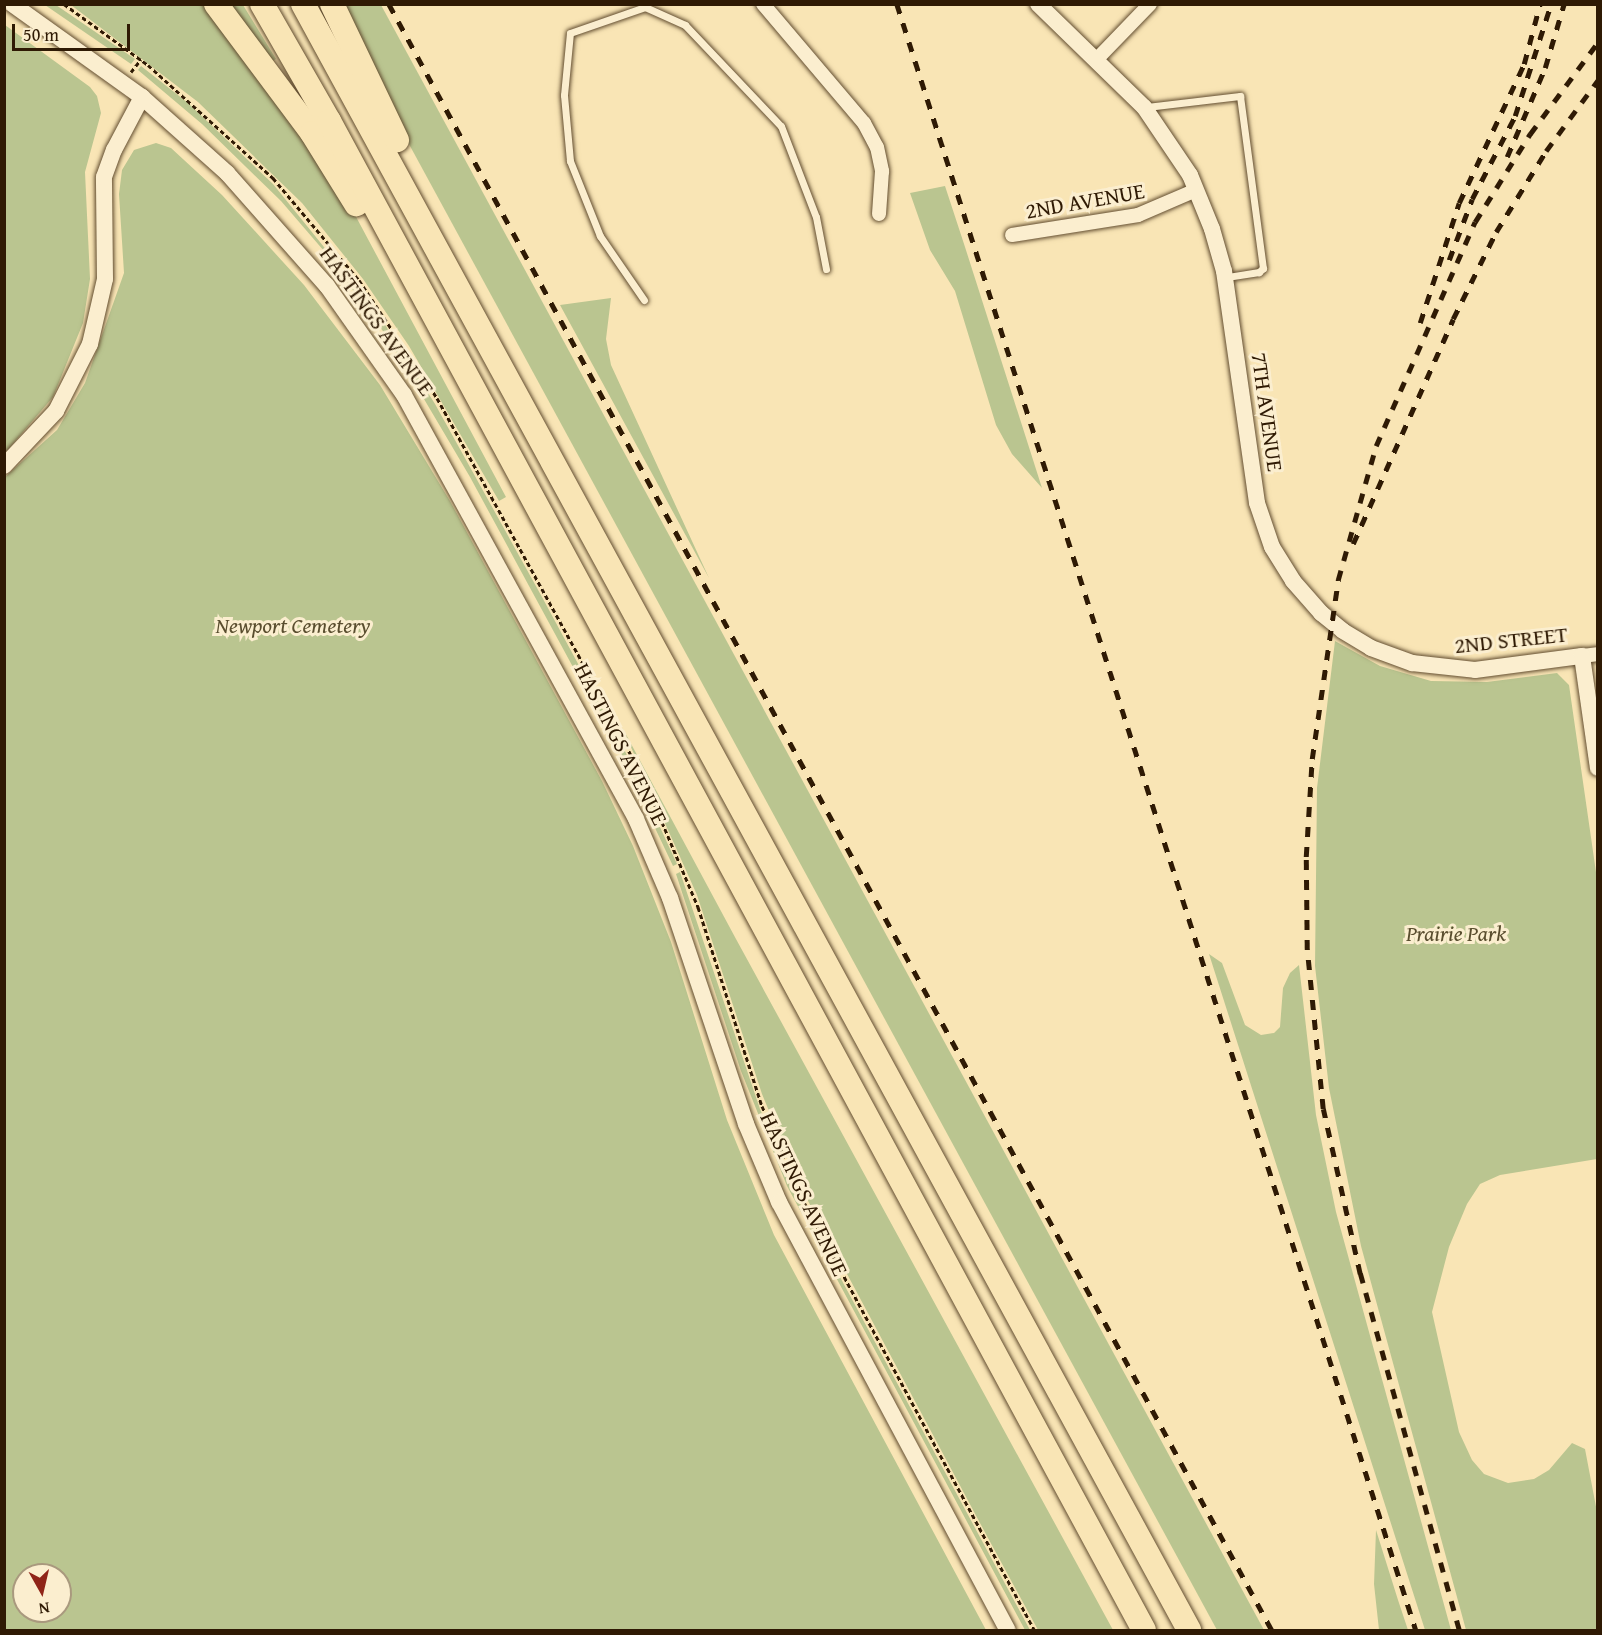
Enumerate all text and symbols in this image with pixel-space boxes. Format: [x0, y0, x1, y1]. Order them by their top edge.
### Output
scale bar [15, 12, 134, 50]
text: 50 m [23, 21, 59, 48]
street label: 2ND AVENUE [1023, 178, 1147, 224]
street label: HASTINGS AVENUE [314, 241, 440, 401]
street label: 7TH AVENUE [1246, 351, 1288, 473]
park label: Newport Cemetery [215, 613, 371, 639]
street label: 2ND STREET [1453, 621, 1569, 659]
street label: HASTINGS AVENUE [569, 659, 673, 829]
park label: Prairie Park [1406, 921, 1506, 947]
street label: HASTINGS AVENUE [754, 1108, 854, 1280]
north arrow [12, 1563, 72, 1623]
text: N [37, 1596, 51, 1621]

